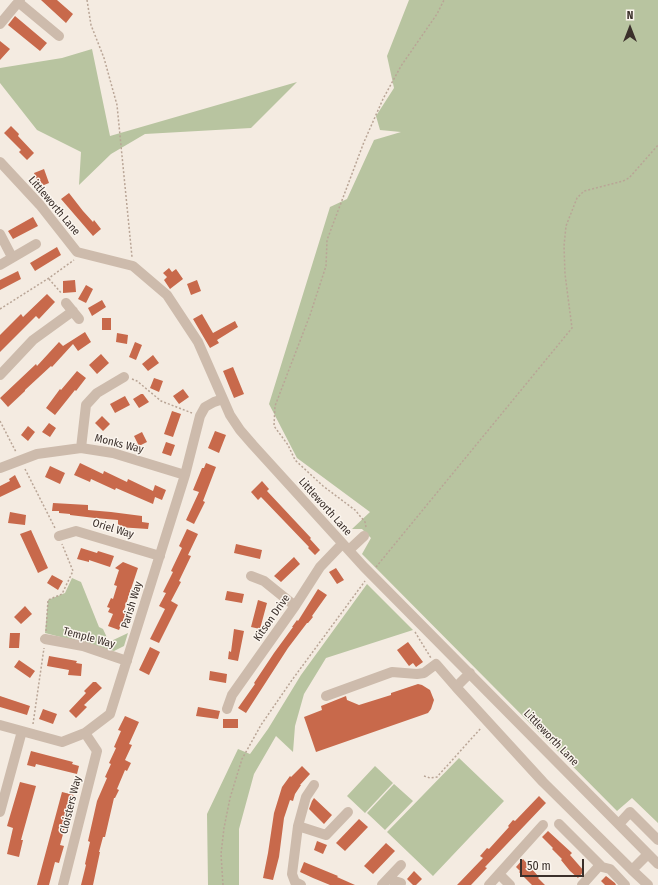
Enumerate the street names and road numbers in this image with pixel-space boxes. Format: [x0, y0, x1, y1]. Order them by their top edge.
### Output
street label: Littleworth Lane [25, 174, 83, 238]
street label: Monks Way [93, 432, 145, 456]
street label: Littleworth Lane [296, 475, 354, 539]
street label: Oriel Way [91, 516, 135, 542]
street label: Parish Way [119, 580, 145, 630]
street label: Kitson Drive [251, 592, 293, 644]
street label: Temple Way [62, 625, 116, 651]
street label: Littleworth Lane [521, 707, 581, 769]
street label: Cloisters Way [57, 775, 85, 835]

